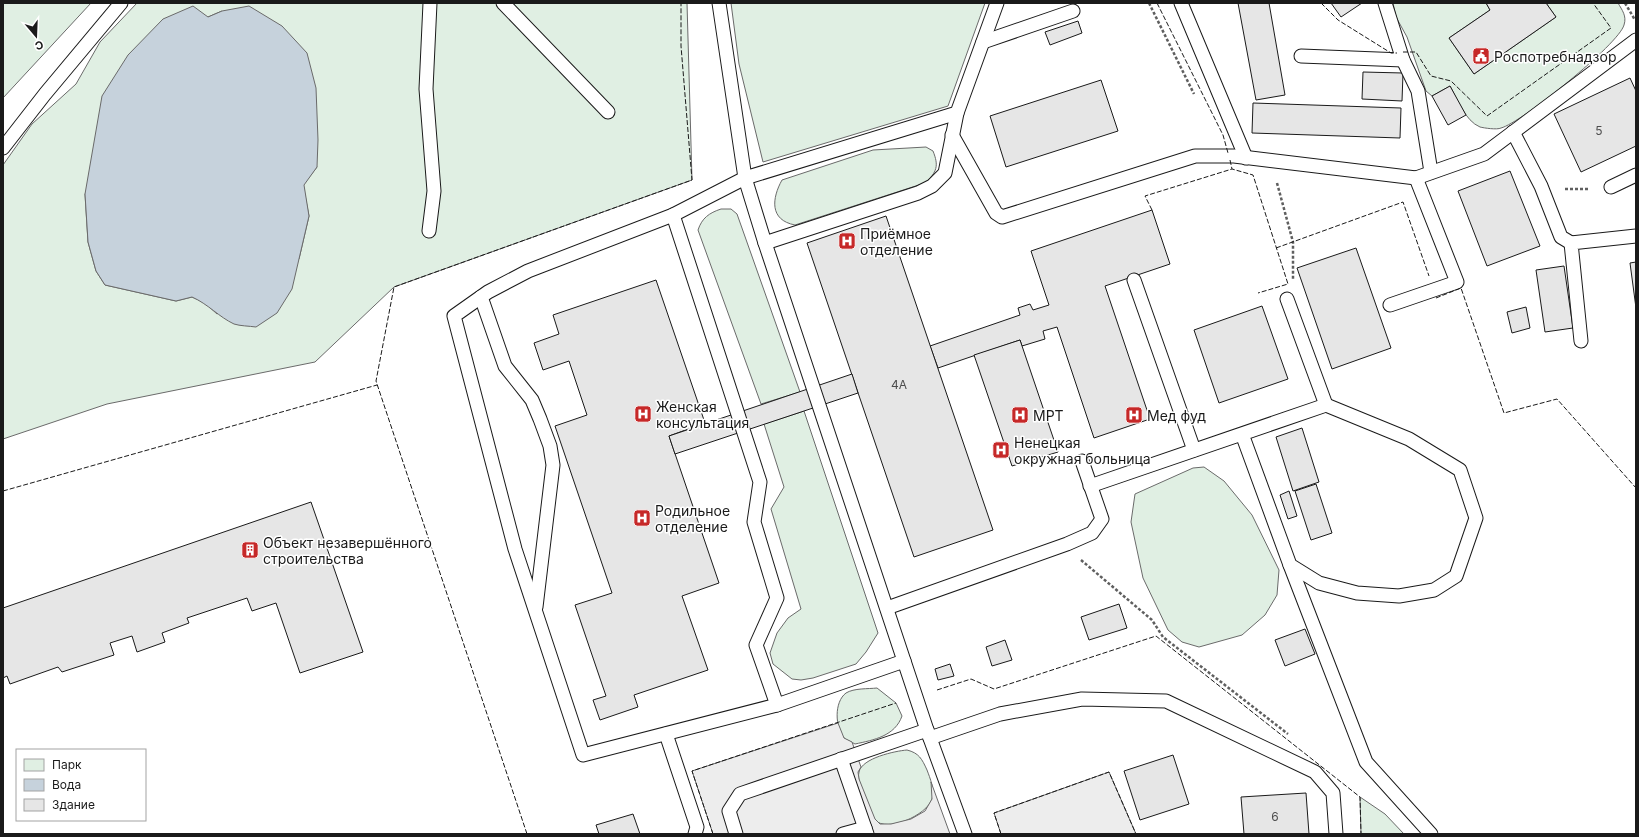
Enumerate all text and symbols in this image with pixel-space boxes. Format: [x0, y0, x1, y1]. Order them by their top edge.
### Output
north arrow [16, 16, 56, 56]
text: С [33, 38, 45, 53]
public building icon: Роспотребнадзор [1471, 46, 1491, 66]
place label: Роспотребнадзор [1494, 48, 1616, 65]
house number: 5 [1595, 123, 1603, 138]
place label: Приёмное отделение [860, 225, 933, 258]
hospital icon: Приёмное отделение [837, 231, 857, 251]
house number: 4А [891, 377, 907, 392]
place label: Женская консультация [656, 398, 749, 431]
hospital icon: Женская консультация [633, 404, 653, 424]
hospital icon: МРТ [1010, 405, 1030, 425]
hospital icon: Мед фуд [1124, 405, 1144, 425]
place label: МРТ [1033, 407, 1064, 424]
place label: Мед фуд [1147, 407, 1206, 424]
place label: Ненецкая окружная больница [1014, 434, 1151, 467]
hospital icon: Ненецкая окружная больница [991, 440, 1011, 460]
place label: Родильное отделение [655, 502, 730, 535]
hospital icon: Родильное отделение [632, 508, 652, 528]
place label: Объект незавершённого строительства [263, 534, 432, 567]
building icon: Объект незавершённого строительства [240, 540, 260, 560]
legend [16, 749, 146, 821]
text: Парк [52, 757, 82, 772]
text: Вода [52, 777, 81, 792]
text: Здание [52, 797, 95, 812]
house number: 6 [1271, 809, 1279, 824]

